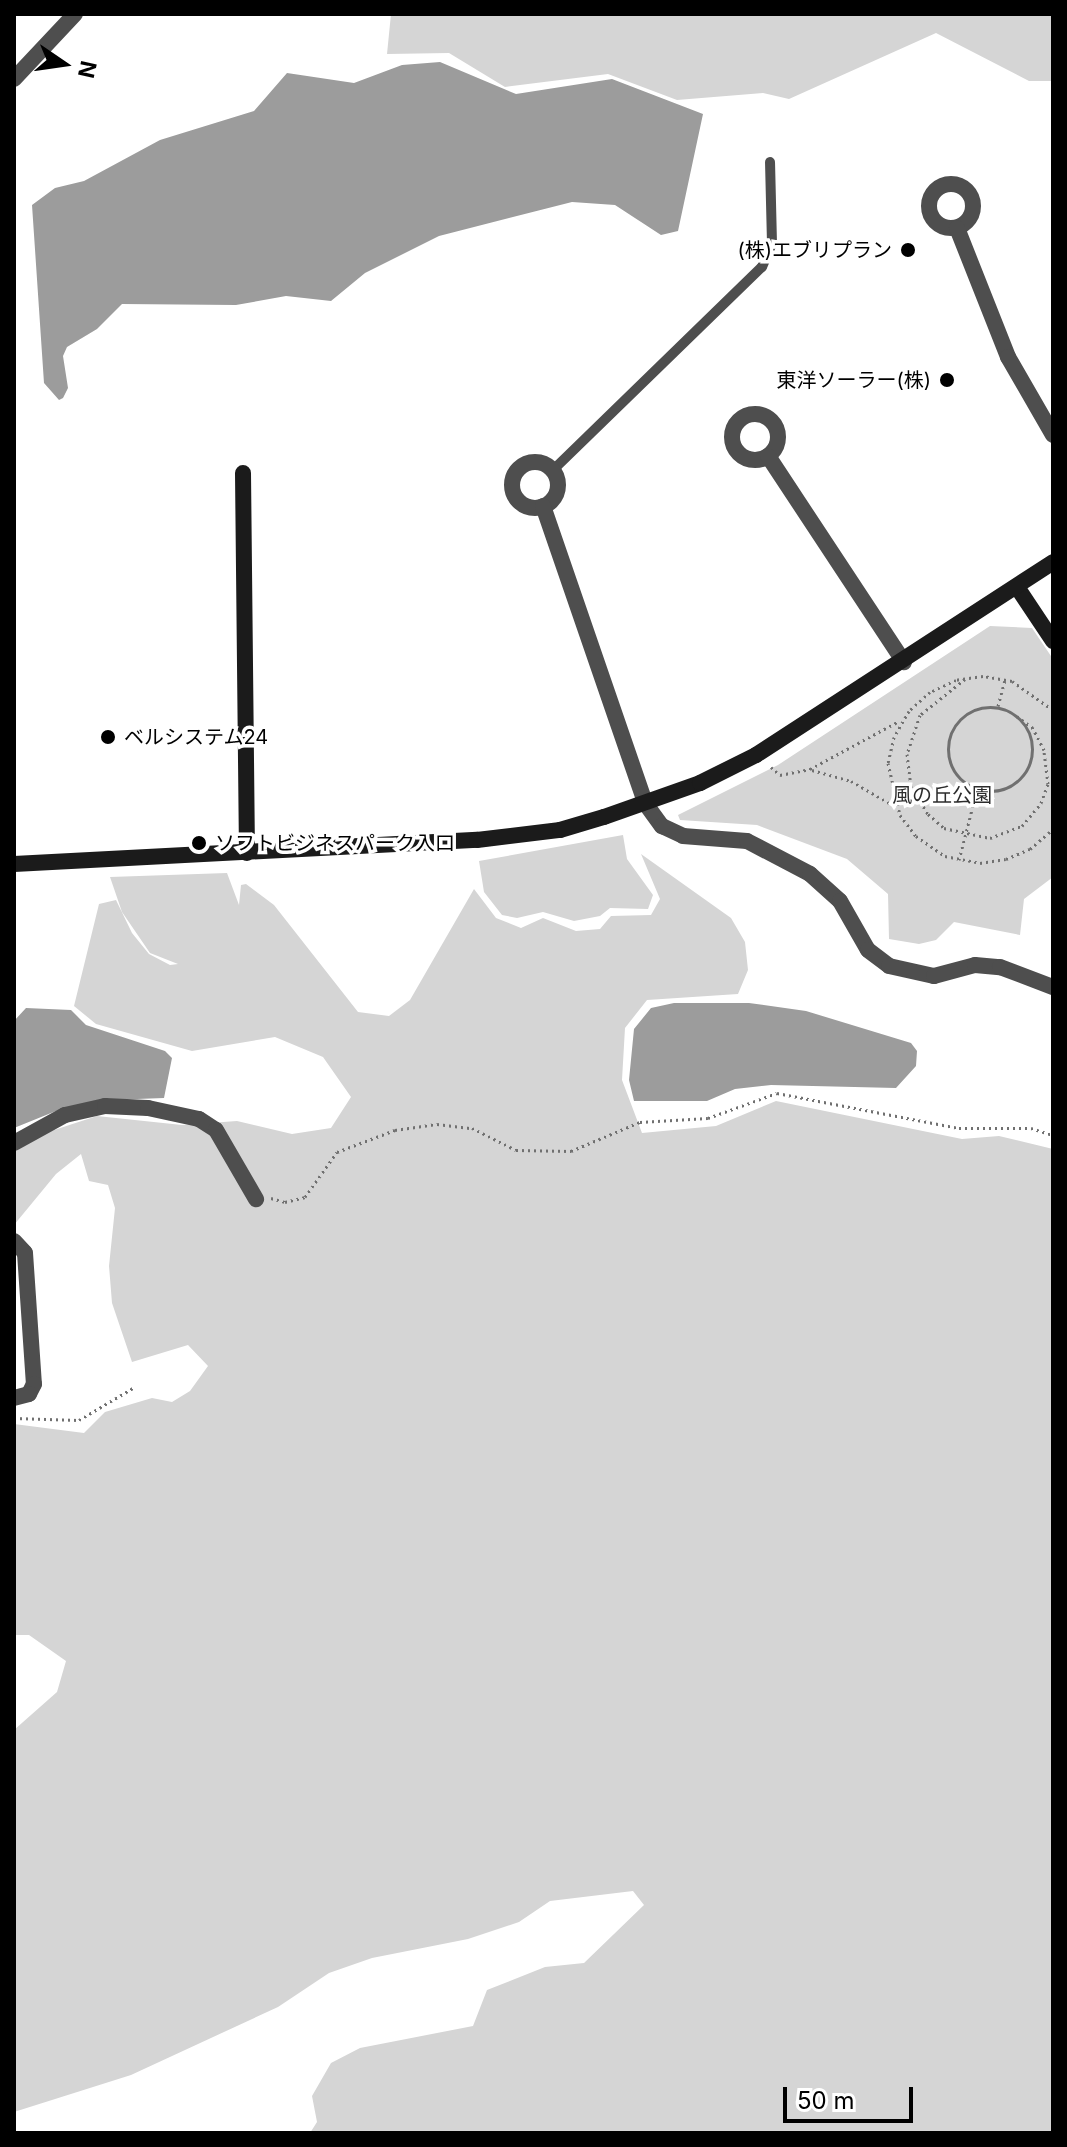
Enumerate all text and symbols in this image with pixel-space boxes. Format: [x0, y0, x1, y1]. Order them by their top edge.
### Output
north arrow [24, 24, 104, 104]
text: N [73, 58, 102, 80]
place label: (株)エブリプラン [737, 238, 892, 262]
marker: (株)エブリプラン [899, 241, 917, 259]
place label: 東洋ソーラー(株) [776, 368, 931, 392]
marker: 東洋ソーラー(株) [938, 371, 956, 389]
place label: ベルシステム24 [124, 725, 269, 749]
marker: ベルシステム24 [99, 728, 117, 746]
park label: 風の丘公園 [892, 783, 992, 807]
place label: ソフトビジネスパーク入口 [215, 831, 455, 855]
marker: ソフトビジネスパーク入口 [190, 834, 208, 852]
scale bar [787, 2071, 917, 2121]
text: 50 m [797, 2086, 855, 2115]

